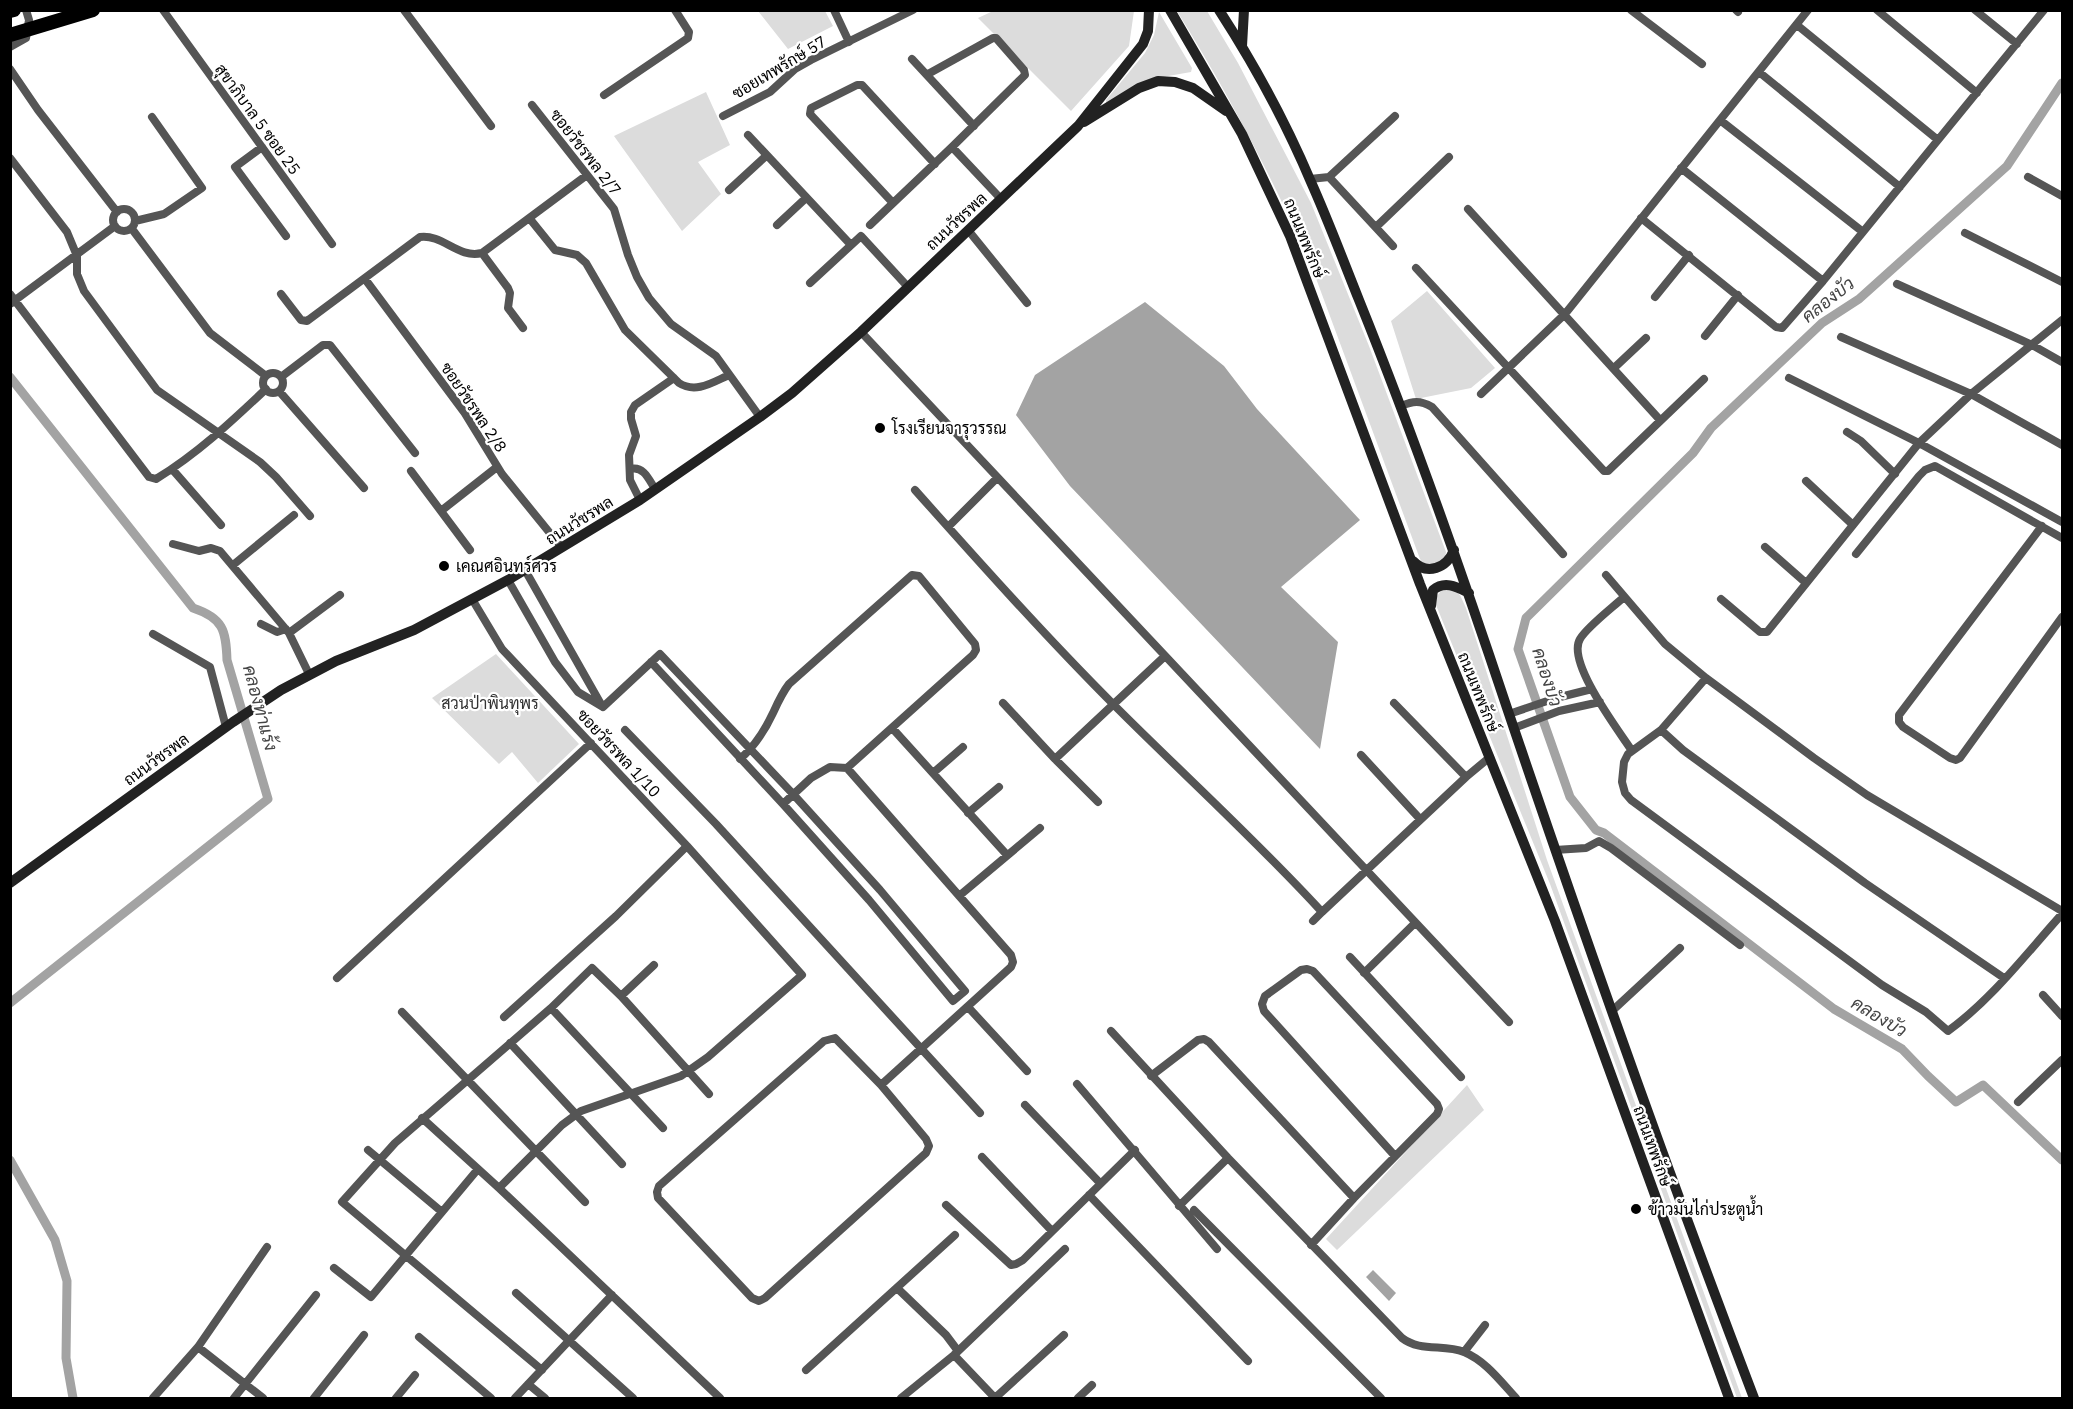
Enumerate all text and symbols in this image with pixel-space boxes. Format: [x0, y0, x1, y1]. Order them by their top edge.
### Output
street label: ซอยเทพรักษ์ 57 [727, 29, 830, 103]
street label: สุขาภิบาล 5 ซอย 25 [209, 60, 305, 180]
street label: ซอยวัชรพล 2/7 [546, 105, 626, 199]
street label: ถนนวัชรพล [921, 188, 991, 254]
street label: ถนนเทพรักษ์ [1280, 194, 1332, 281]
water label: คลองบัว [1797, 272, 1859, 327]
street label: ซอยวัชรพล 2/8 [437, 358, 511, 456]
place label: โรงเรียนจารุวรรณ [891, 417, 1007, 440]
marker: โรงเรียนจารุวรรณ [873, 421, 887, 435]
street label: ถนนวัชรพล [541, 491, 617, 549]
place label: เคณศอินทร์ศวร [456, 554, 557, 576]
marker: เคณศอินทร์ศวร [437, 559, 451, 573]
water label: คลองบัว [1527, 644, 1568, 709]
street label: ถนนเทพรักษ์ [1454, 648, 1506, 735]
water label: คลองท่าแร้ง [238, 662, 283, 753]
park label: สวนป่าพินทุพร [441, 693, 539, 715]
street label: ซอยวัชรพล 1/10 [573, 705, 665, 801]
street label: ถนนวัชรพล [119, 729, 193, 789]
water label: คลองบัว [1847, 991, 1911, 1042]
street label: ถนนเทพรักษ์ [1629, 1102, 1679, 1189]
place label: ข้าวมันไก่ประตูน้ำ [1648, 1195, 1763, 1221]
marker: ข้าวมันไก่ประตูน้ำ [1629, 1202, 1643, 1216]

